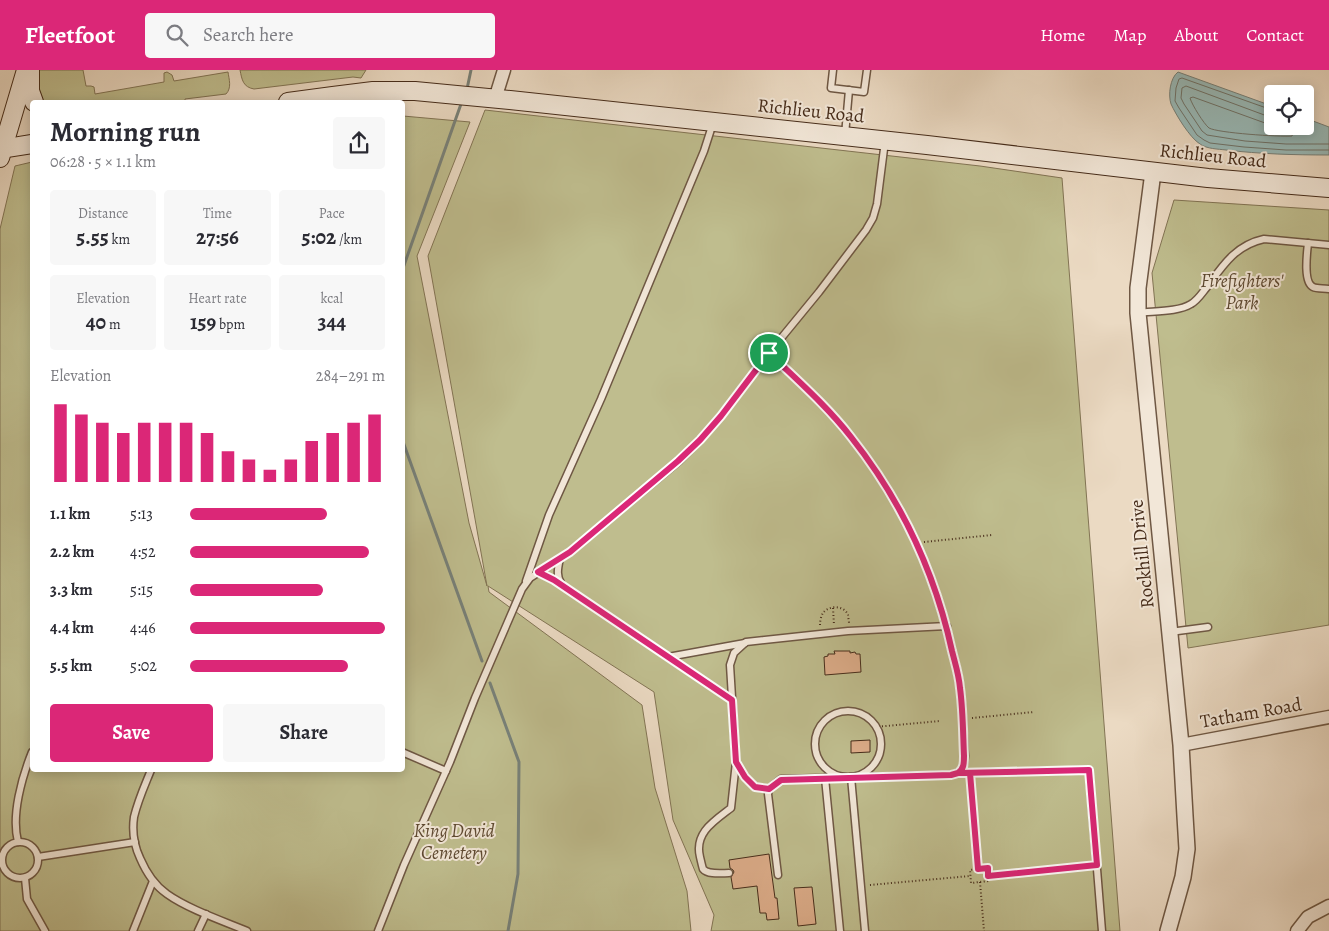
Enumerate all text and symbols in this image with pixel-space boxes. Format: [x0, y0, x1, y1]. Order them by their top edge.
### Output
search box [145, 13, 495, 58]
text: Fleetfoot [25, 19, 115, 51]
icon: search [163, 21, 191, 49]
text: Search here [203, 22, 293, 48]
text: Home [1040, 23, 1085, 47]
text: Map [1113, 23, 1146, 47]
text: About [1174, 23, 1218, 47]
text: Contact [1246, 23, 1304, 47]
map controls [1264, 85, 1314, 135]
button: locate [1264, 85, 1314, 135]
street label: Richlieu Road [756, 92, 866, 130]
text: Morning run [50, 113, 200, 151]
button: share [333, 117, 385, 169]
street label: Richlieu Road [1158, 137, 1268, 175]
text: 06:28 · 5 × 1.1 km [50, 151, 156, 173]
text: Distance [78, 204, 128, 223]
text: Time [203, 204, 232, 223]
text: Pace [319, 204, 345, 223]
text: 5.55 [76, 223, 109, 251]
text: 27:56 [196, 223, 239, 251]
text: 5:02 [302, 223, 336, 251]
text: km [109, 230, 130, 249]
text: /km [336, 230, 362, 249]
park label: Firefighters' Park [1200, 268, 1284, 316]
text: Elevation [76, 289, 130, 308]
text: Heart rate [188, 289, 247, 308]
text: kcal [321, 289, 343, 308]
text: 40 [86, 308, 106, 336]
text: 159 [190, 308, 216, 336]
text: 344 [317, 308, 346, 336]
text: m [106, 315, 121, 334]
text: bpm [216, 315, 245, 334]
pin [748, 332, 790, 374]
icon: arrive [755, 339, 783, 367]
text: Elevation [50, 365, 111, 387]
text: 284–291 m [316, 365, 385, 387]
street label: Rockhill Drive [1123, 498, 1161, 610]
text: 1.1 km [50, 503, 90, 525]
text: 5:13 [130, 503, 153, 525]
text: 2.2 km [50, 541, 94, 563]
text: 4:52 [130, 541, 156, 563]
text: 3.3 km [50, 579, 93, 601]
text: 5:15 [130, 579, 153, 601]
text: 4.4 km [50, 617, 94, 639]
text: 4:46 [130, 617, 156, 639]
text: 5.5 km [50, 655, 93, 677]
text: 5:02 [130, 655, 157, 677]
street label: Tatham Road [1198, 691, 1305, 735]
button: Save [50, 704, 213, 762]
button: Share [223, 704, 385, 762]
park label: King David Cemetery [414, 818, 495, 866]

